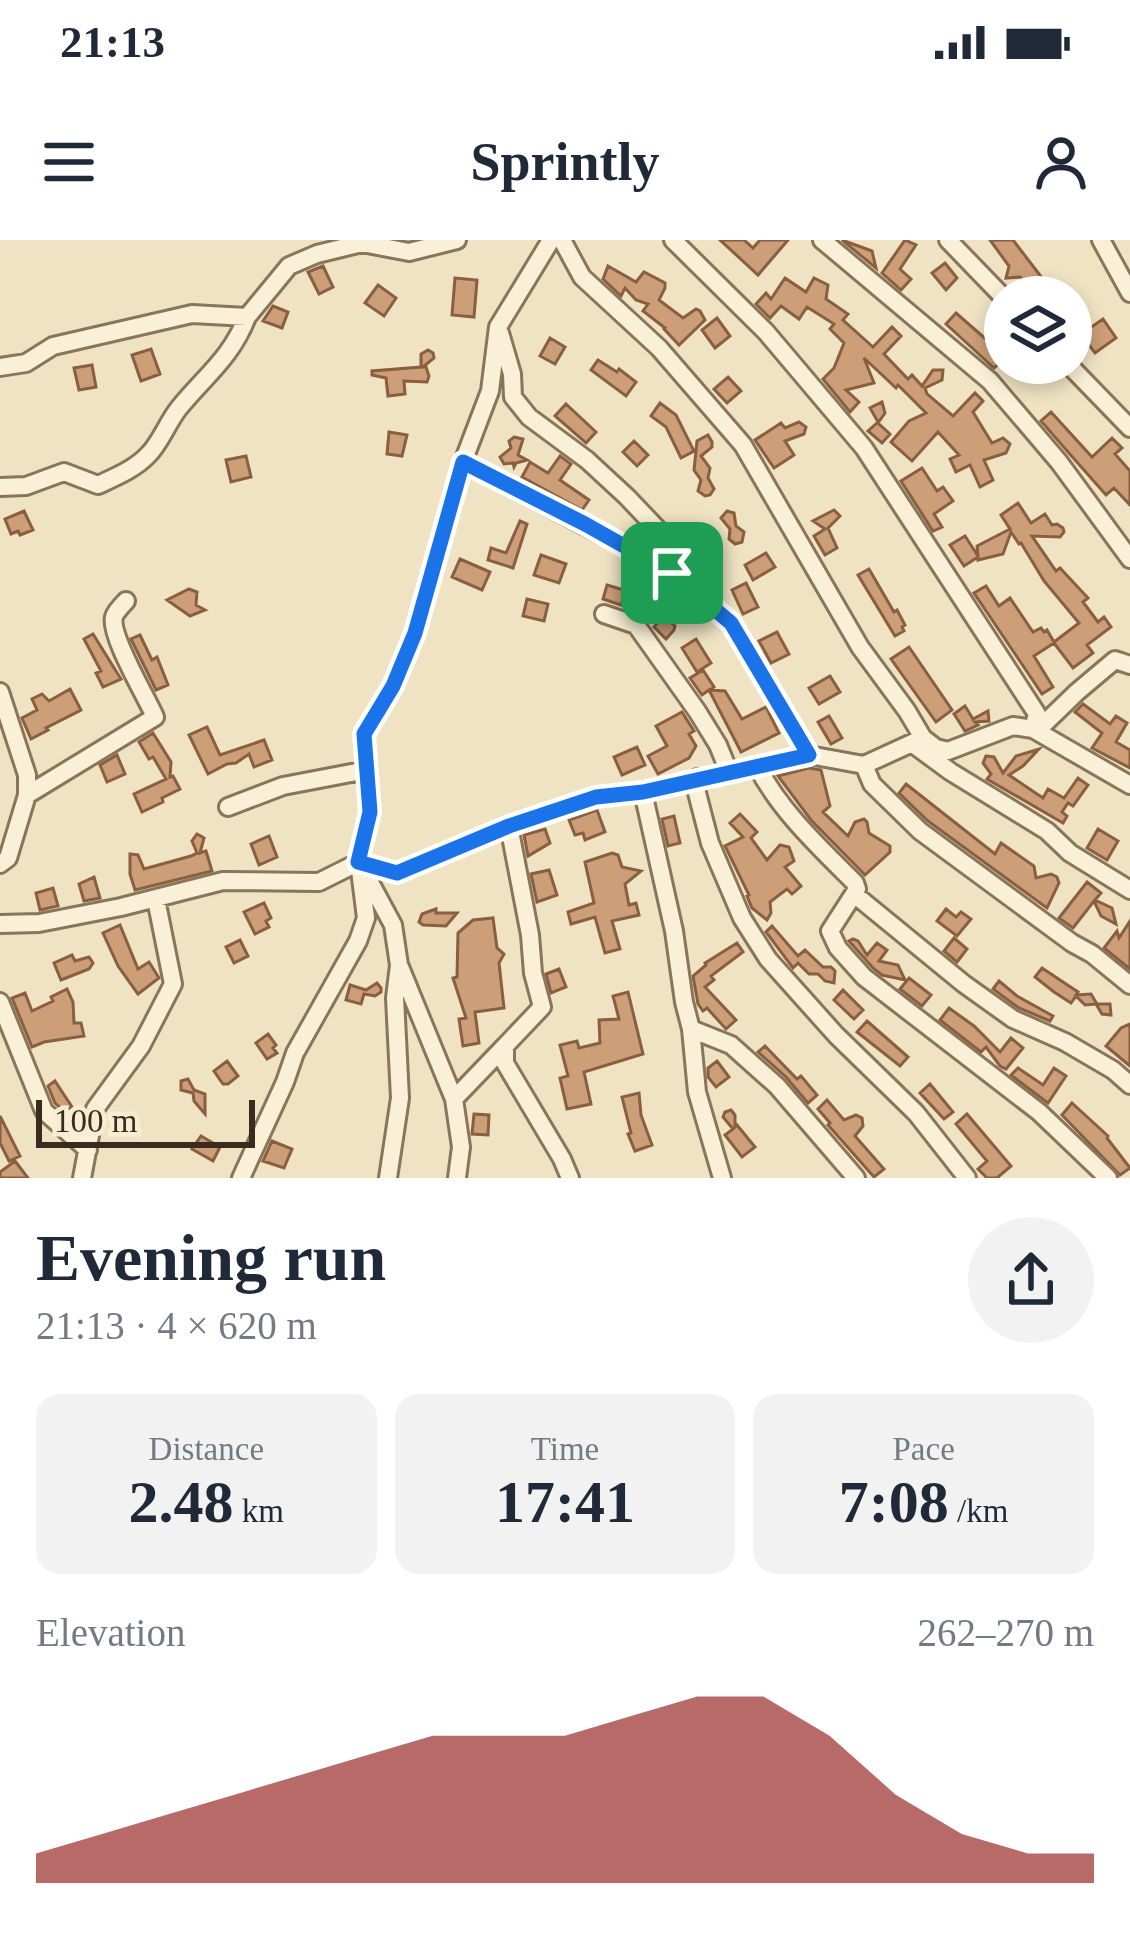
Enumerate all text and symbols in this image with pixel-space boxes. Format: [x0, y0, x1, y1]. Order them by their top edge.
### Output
text: 21:13 [60, 17, 165, 67]
icon: menu [36, 129, 102, 195]
icon: person [1028, 129, 1094, 195]
text: Sprintly [470, 132, 660, 192]
map controls [984, 276, 1092, 384]
button: layers [984, 276, 1092, 384]
pin [621, 522, 723, 624]
icon: arrive [639, 540, 705, 606]
scale bar [36, 1094, 255, 1147]
text: 100 m [54, 1103, 137, 1139]
button: share [968, 1217, 1094, 1343]
text: Evening run [36, 1221, 386, 1294]
text: 21:13 · 4 × 620 m [36, 1304, 317, 1347]
text: Distance [149, 1431, 264, 1467]
text: Time [531, 1431, 599, 1467]
text: Pace [893, 1431, 955, 1467]
text: 2.48 [129, 1469, 234, 1535]
text: 17:41 [495, 1469, 635, 1535]
text: 7:08 [839, 1469, 949, 1535]
text: km [234, 1493, 284, 1529]
text: /km [949, 1493, 1008, 1529]
text: Elevation [36, 1611, 185, 1654]
text: 262–270 m [917, 1611, 1094, 1654]

